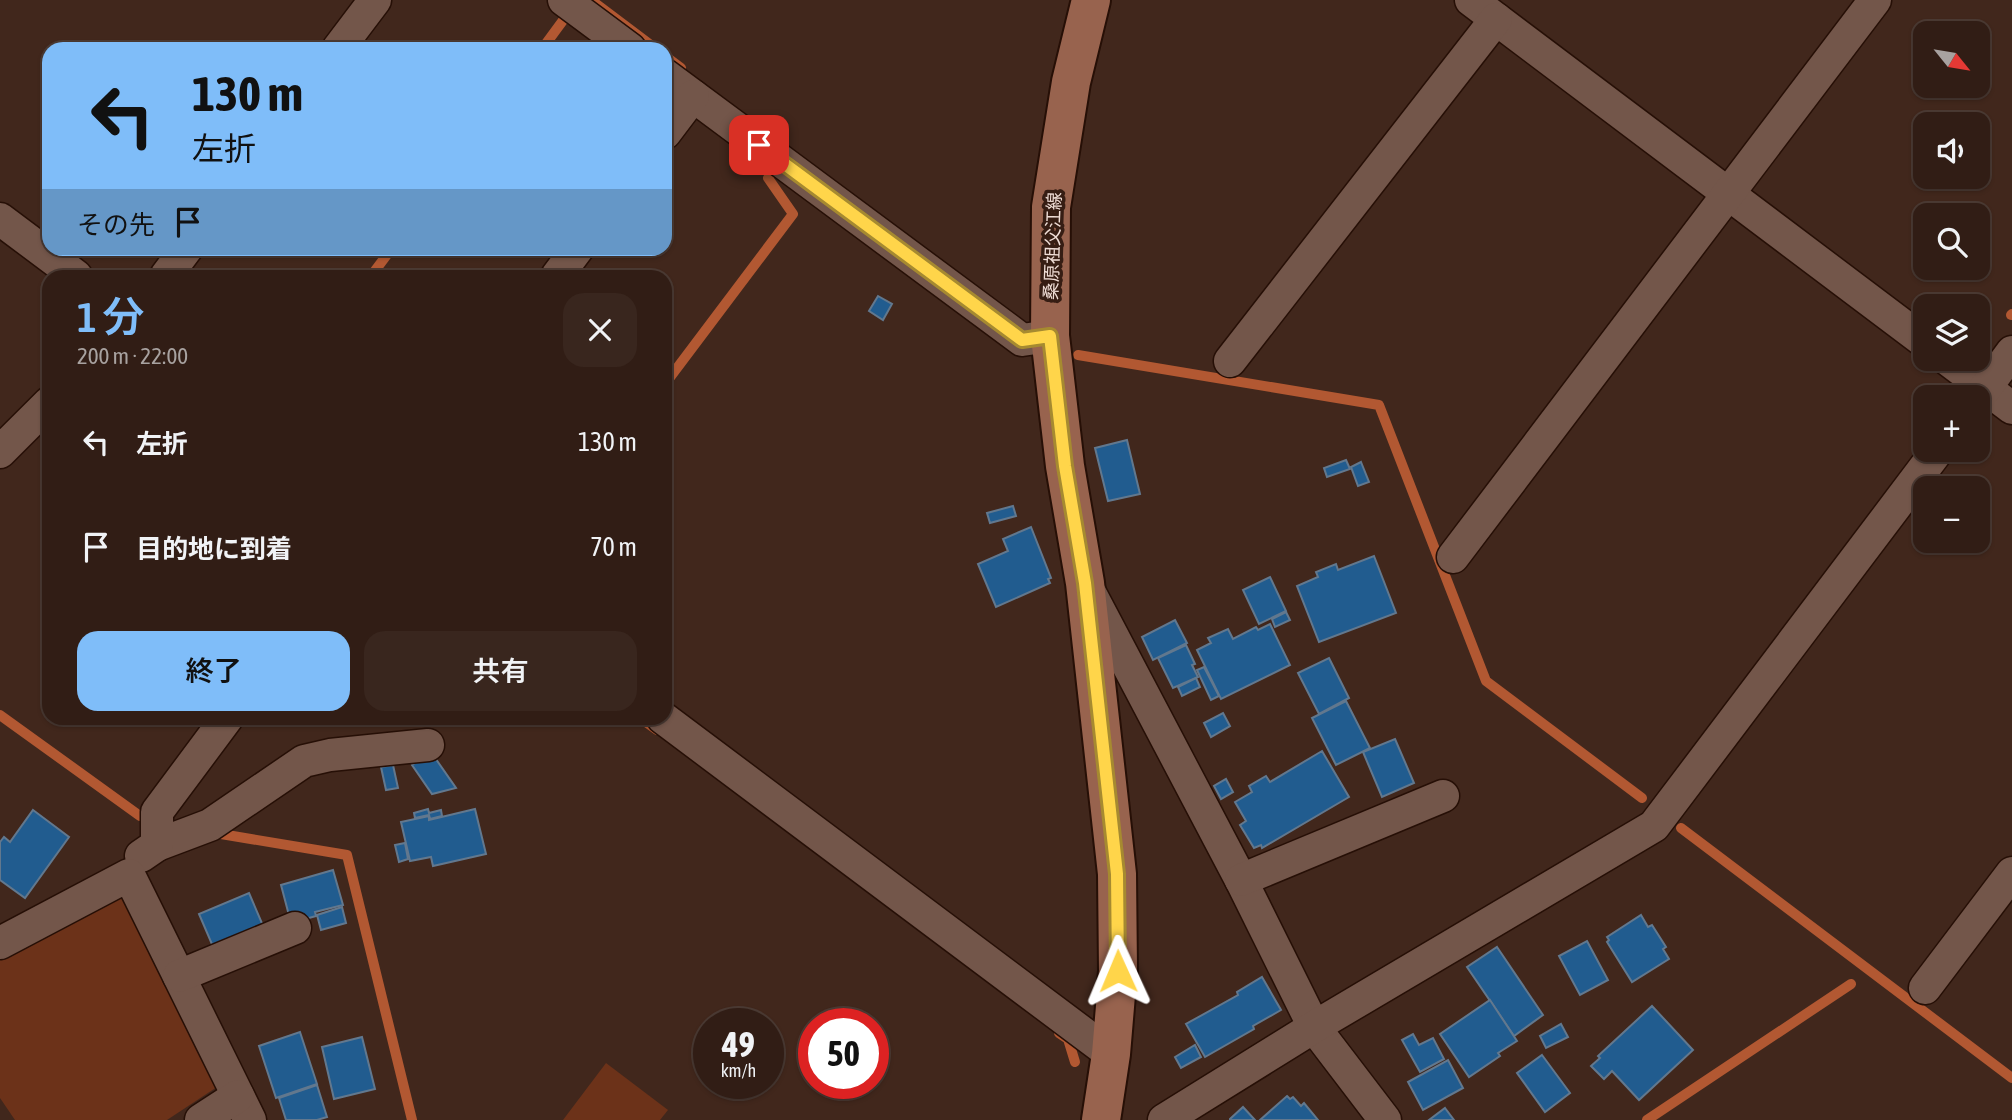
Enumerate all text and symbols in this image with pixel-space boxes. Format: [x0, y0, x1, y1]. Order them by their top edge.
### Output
north arrow [1913, 21, 1990, 98]
map controls [1913, 21, 1990, 553]
text: 130 m [192, 65, 303, 121]
icon: left [77, 70, 168, 161]
button: sound [1913, 112, 1990, 189]
pin [729, 115, 789, 175]
icon: arrive [740, 126, 778, 164]
text: 左折 [192, 130, 256, 167]
street label: 桑原祖父江線 [1040, 192, 1065, 300]
icon: arrive [169, 203, 207, 241]
button: search [1913, 203, 1990, 280]
text: その先 [77, 210, 155, 240]
text: 1 分 [77, 293, 145, 341]
button: close [563, 293, 637, 367]
button: layers [1913, 294, 1990, 371]
text: 200 m · 22:00 [77, 343, 188, 369]
button: + [1913, 385, 1990, 462]
icon: left [77, 423, 115, 461]
text: 130 m [578, 427, 637, 457]
text: 左折 [136, 429, 188, 459]
button: − [1913, 476, 1990, 553]
icon: arrive [77, 528, 115, 566]
text: 70 m [590, 532, 637, 562]
text: 目的地に到着 [136, 534, 292, 564]
button: 終了 [77, 631, 350, 711]
button: 共有 [364, 631, 637, 711]
position arrow [1081, 934, 1155, 1008]
speed limit sign: 50 [798, 1008, 889, 1099]
text: 49 [722, 1024, 755, 1064]
text: km/h [721, 1060, 756, 1081]

